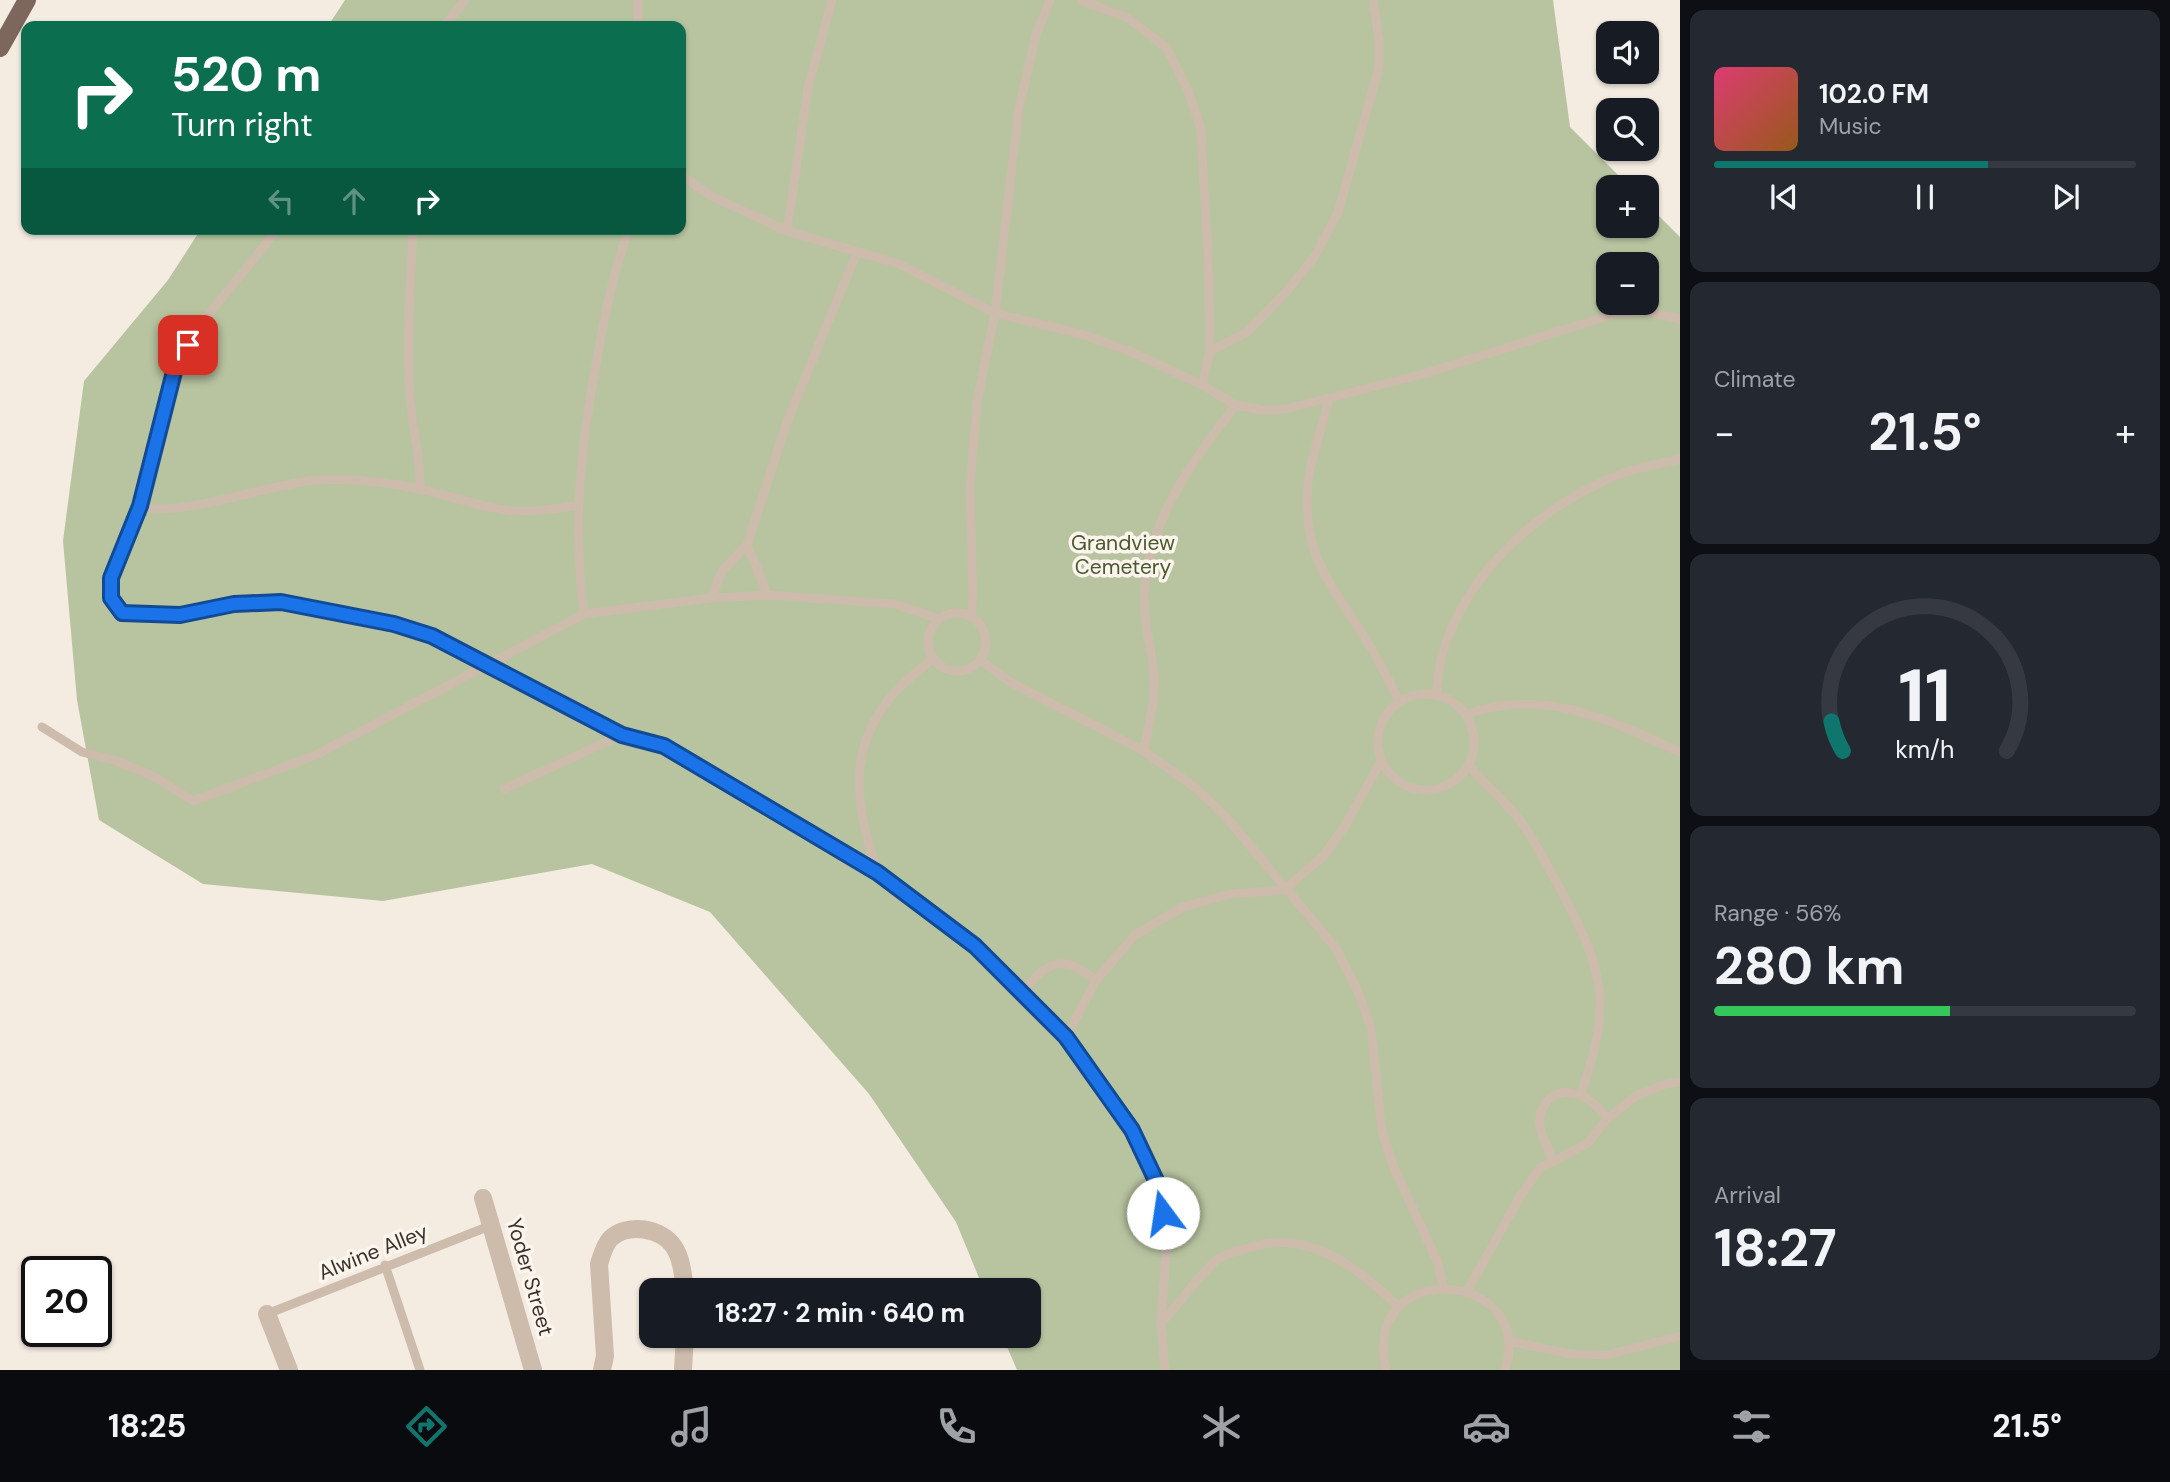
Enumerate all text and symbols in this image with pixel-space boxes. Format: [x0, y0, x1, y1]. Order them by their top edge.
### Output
map controls [1596, 21, 1659, 315]
button: sound [1596, 21, 1659, 84]
text: 520 m [171, 42, 321, 106]
icon: right [56, 49, 147, 140]
text: 102.0 FM [1819, 77, 1929, 111]
button: search [1596, 98, 1659, 161]
text: Turn right [171, 104, 313, 146]
text: Music [1819, 111, 1882, 141]
button: + [1596, 175, 1659, 238]
icon: previous [1765, 178, 1803, 216]
icon: pause [1906, 178, 1944, 216]
icon: next [2047, 178, 2085, 216]
icon: left [262, 182, 300, 220]
icon: ahead [335, 182, 373, 220]
icon: right [408, 182, 446, 220]
button: − [1596, 252, 1659, 315]
pin [158, 315, 218, 375]
icon: arrive [169, 326, 207, 364]
text: Climate [1714, 364, 1796, 394]
text: 21.5° [1868, 398, 1982, 466]
text: − [1714, 408, 1735, 458]
text: + [2115, 408, 2136, 458]
park label: Grandview Cemetery [1071, 529, 1175, 581]
text: 11 [1899, 649, 1952, 744]
text: km/h [1895, 733, 1955, 766]
text: Range · 56% [1714, 898, 1841, 928]
text: 280 km [1714, 932, 1904, 1000]
position arrow [1126, 1176, 1200, 1250]
text: Arrival [1714, 1180, 1781, 1210]
text: 18:27 [1714, 1214, 1837, 1282]
street label: Yoder Street [500, 1215, 560, 1339]
street label: Alwine Alley [314, 1217, 432, 1287]
speed limit sign: 20 [21, 1256, 112, 1347]
text: 18:27 · 2 min · 640 m [715, 1296, 965, 1330]
icon: directions [402, 1402, 451, 1451]
icon: music [667, 1402, 716, 1451]
icon: phone [932, 1402, 981, 1451]
icon: climate [1197, 1402, 1246, 1451]
icon: car [1462, 1402, 1511, 1451]
icon: filters [1727, 1402, 1776, 1451]
text: 18:25 [108, 1405, 186, 1447]
text: 21.5° [1992, 1405, 2062, 1447]

